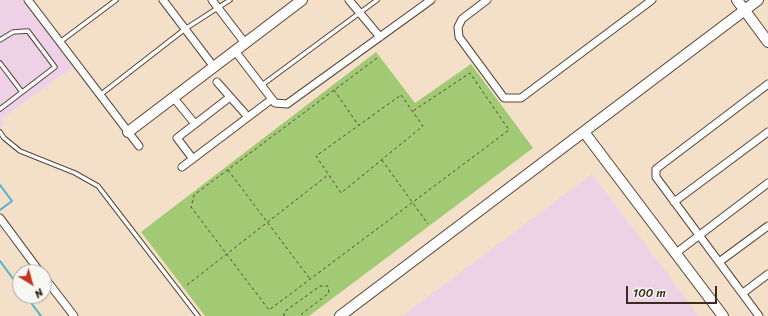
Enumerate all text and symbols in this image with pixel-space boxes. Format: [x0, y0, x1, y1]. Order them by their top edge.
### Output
north arrow [12, 264, 52, 304]
scale bar [628, 278, 719, 304]
text: 100 m [633, 282, 666, 304]
text: N [30, 283, 48, 303]

